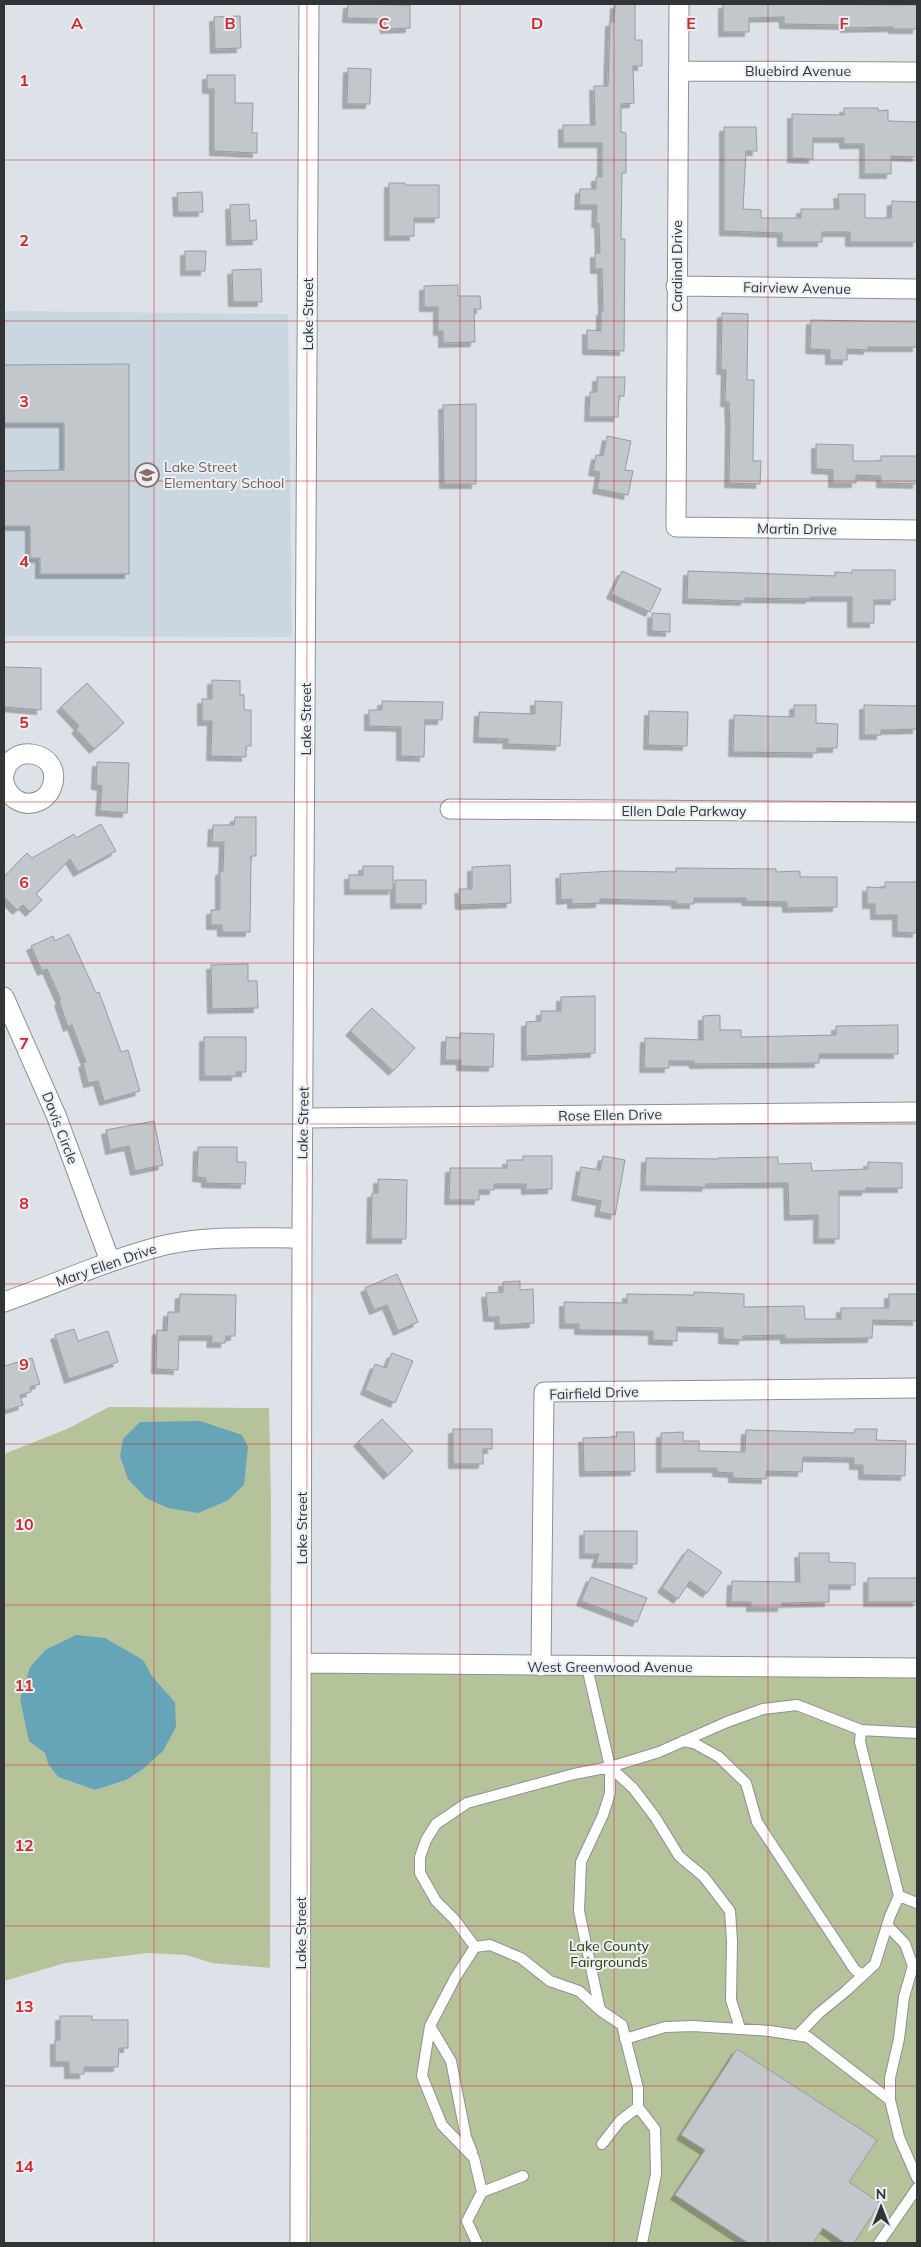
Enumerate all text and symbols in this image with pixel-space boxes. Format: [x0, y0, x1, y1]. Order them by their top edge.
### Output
text: A [71, 13, 83, 33]
text: B [224, 13, 236, 33]
text: C [379, 13, 390, 33]
text: D [531, 13, 543, 33]
text: E [686, 13, 696, 33]
text: F [839, 13, 849, 33]
street label: Bluebird Avenue [745, 62, 851, 80]
text: 1 [19, 70, 29, 90]
street label: Cardinal Drive [668, 220, 686, 312]
text: 2 [19, 230, 29, 250]
street label: Lake Street [299, 277, 317, 351]
street label: Fairview Avenue [743, 278, 851, 298]
text: 3 [19, 391, 29, 411]
place label: Lake Street Elementary School [164, 458, 284, 492]
school or university icon: Lake Street Elementary School [134, 462, 160, 488]
street label: Martin Drive [757, 519, 837, 539]
text: 4 [19, 551, 29, 571]
street label: Lake Street [297, 682, 315, 756]
text: 5 [19, 712, 29, 732]
street label: Ellen Dale Parkway [622, 802, 747, 820]
text: 6 [19, 872, 29, 892]
text: 7 [19, 1033, 29, 1053]
street label: Lake Street [293, 1086, 313, 1160]
street label: Davis Circle [38, 1089, 82, 1167]
street label: Rose Ellen Drive [558, 1105, 662, 1125]
text: 8 [19, 1193, 29, 1213]
street label: Mary Ellen Drive [53, 1239, 159, 1291]
text: 9 [19, 1354, 29, 1374]
street label: Fairfield Drive [549, 1382, 639, 1404]
street label: Lake Street [293, 1491, 311, 1565]
text: 10 [14, 1514, 34, 1534]
street label: West Greenwood Avenue [527, 1658, 693, 1676]
text: 11 [14, 1675, 34, 1695]
text: 12 [14, 1835, 34, 1855]
street label: Lake Street [292, 1896, 310, 1970]
park label: Lake County Fairgrounds [569, 1937, 650, 1971]
text: 13 [14, 1996, 34, 2016]
text: 14 [14, 2156, 34, 2176]
north arrow [856, 2182, 906, 2232]
text: N [876, 2185, 886, 2203]

